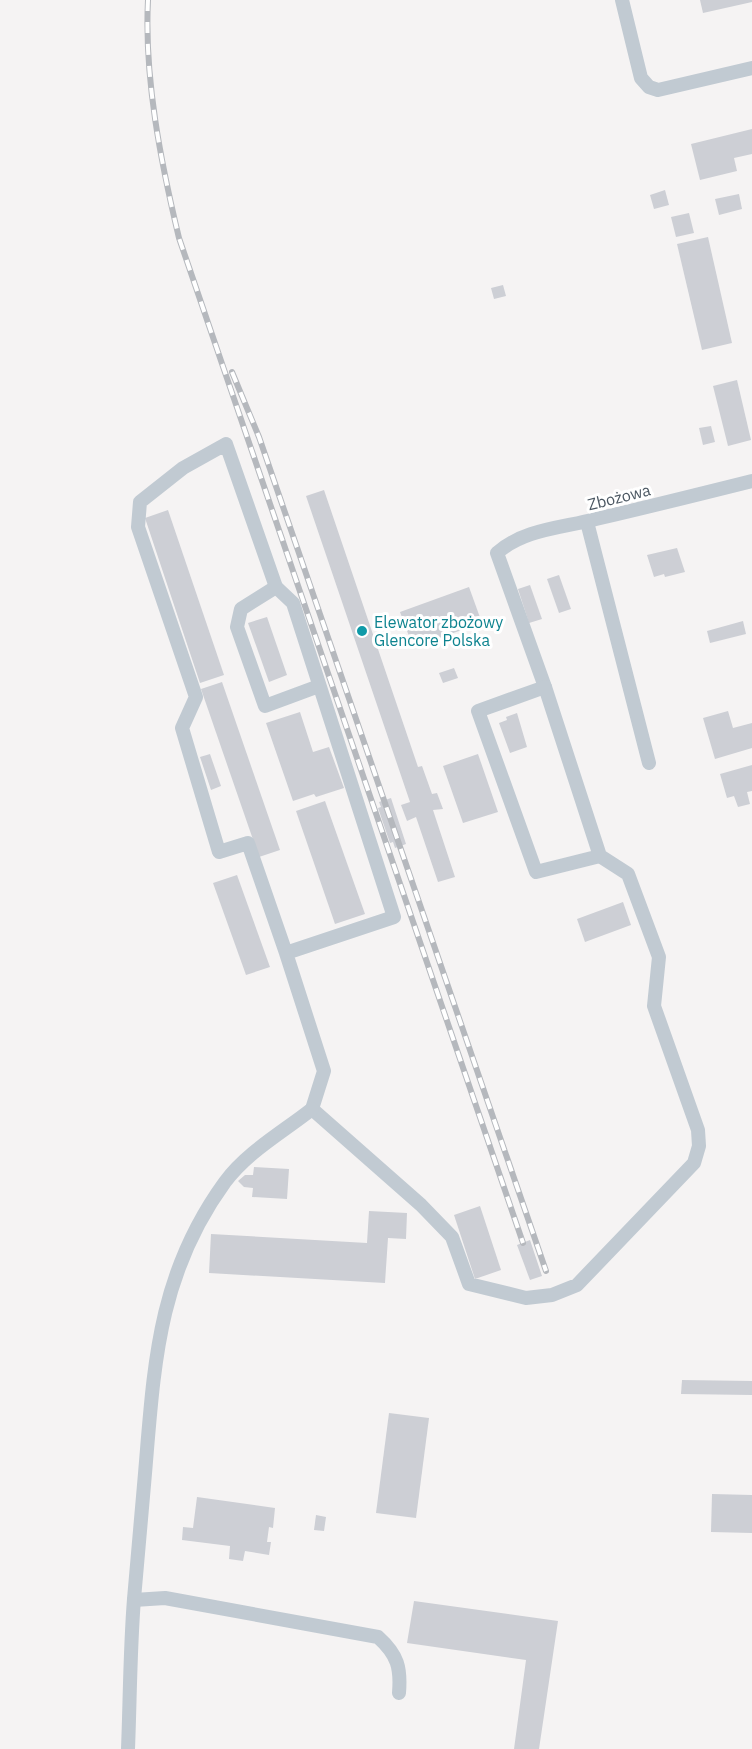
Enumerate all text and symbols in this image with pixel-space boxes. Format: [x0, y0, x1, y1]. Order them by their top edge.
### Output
street label: Zbożowa [585, 479, 653, 514]
place label: Elewator zbożowy Glencore Polska [374, 612, 503, 650]
marker: Elewator zbożowy Glencore Polska [355, 624, 369, 638]

